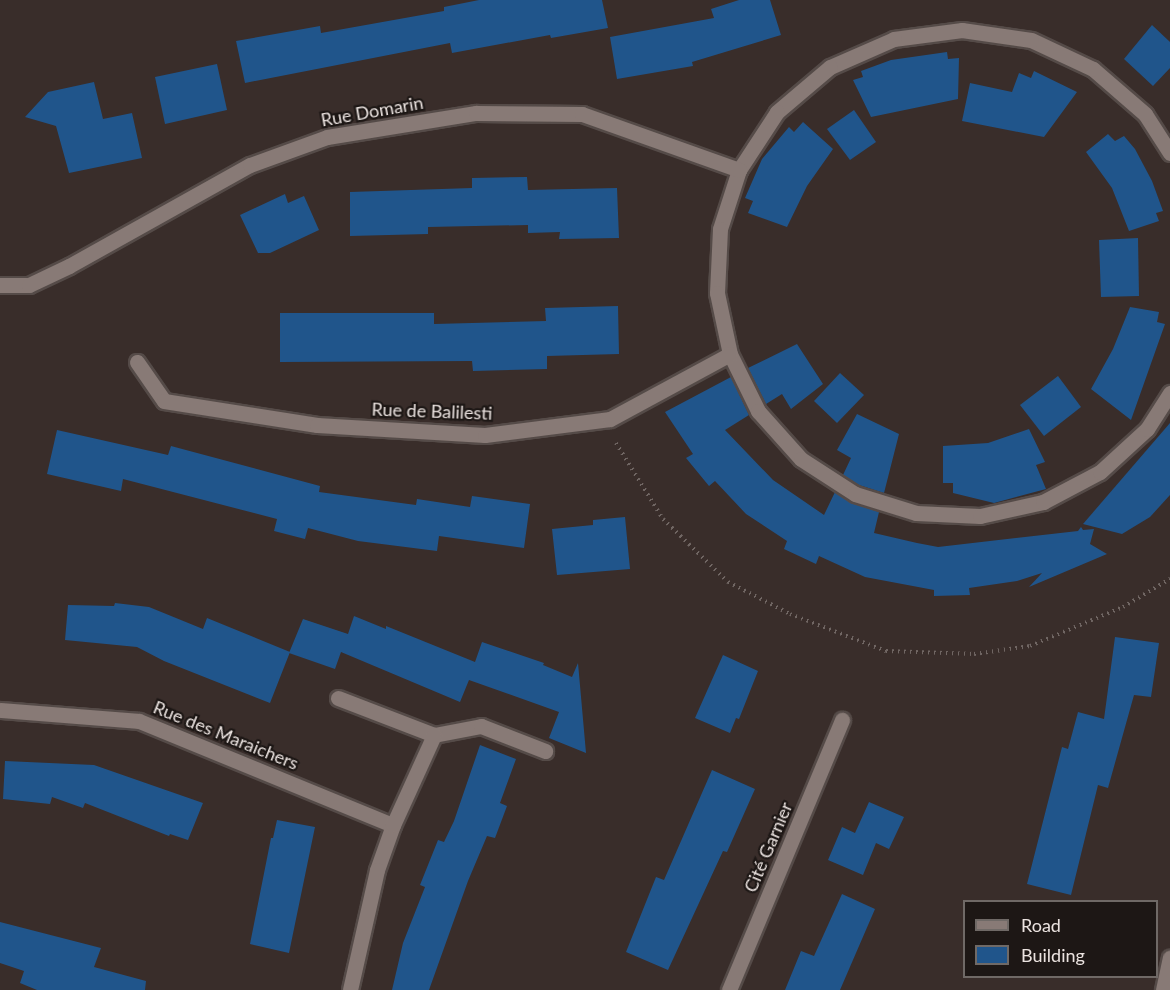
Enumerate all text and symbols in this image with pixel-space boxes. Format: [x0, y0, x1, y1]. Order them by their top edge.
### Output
street label: Rue Domarin [319, 91, 425, 131]
street label: Rue de Balilesti [371, 398, 493, 424]
street label: Rue des Maraichers [150, 696, 302, 774]
street label: Cité Garnier [739, 799, 797, 895]
legend [963, 900, 1158, 978]
text: Road [1021, 914, 1061, 936]
text: Building [1021, 944, 1085, 966]

